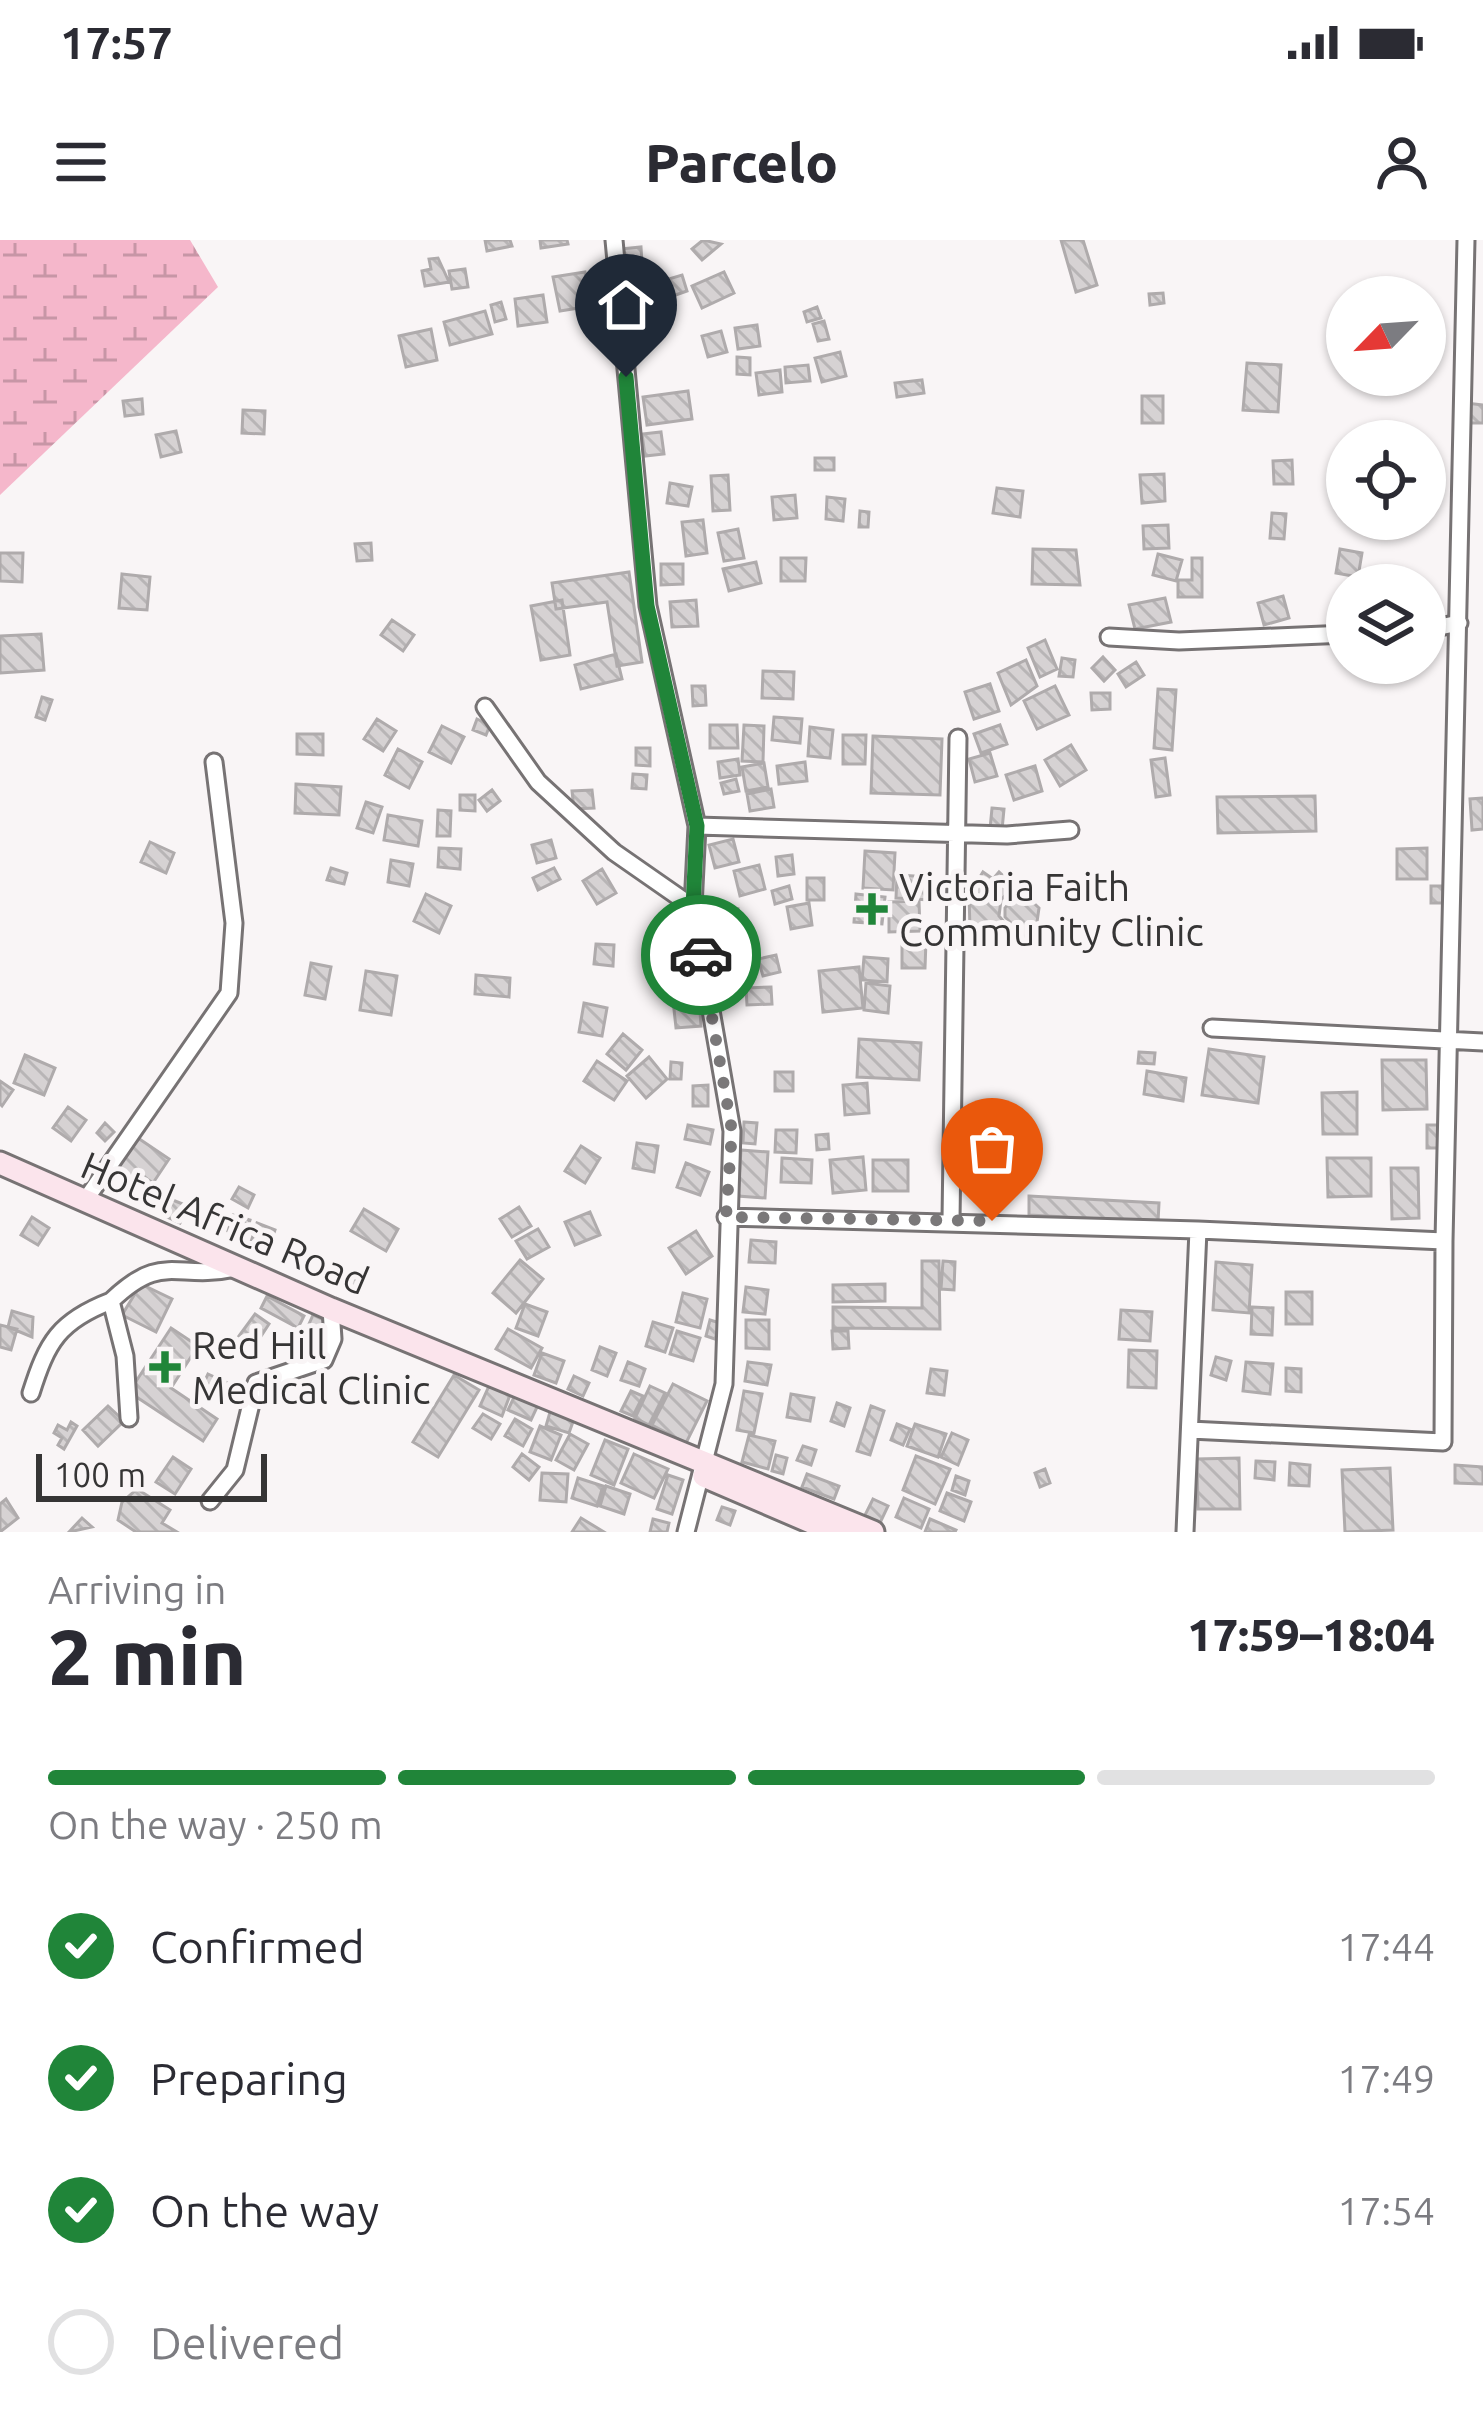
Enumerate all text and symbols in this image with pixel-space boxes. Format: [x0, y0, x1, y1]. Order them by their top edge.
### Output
text: 17:57 [60, 17, 173, 68]
icon: menu [48, 129, 114, 195]
icon: person [1369, 129, 1435, 195]
text: Parcelo [645, 132, 838, 192]
pin [575, 254, 677, 377]
icon: home [593, 272, 659, 338]
north arrow [1326, 276, 1446, 396]
map controls [1326, 276, 1446, 684]
button: locate [1326, 420, 1446, 540]
button: layers [1326, 564, 1446, 684]
place label: Victoria Faith Community Clinic [899, 865, 1204, 953]
marker: Victoria Faith Community Clinic [856, 893, 888, 925]
courier [641, 895, 761, 1015]
icon: car [668, 922, 734, 988]
pin [941, 1098, 1043, 1221]
icon: bag [959, 1116, 1025, 1182]
street label: Hotel Africa Road [75, 1143, 375, 1302]
place label: Red Hill Medical Clinic [192, 1323, 430, 1411]
marker: Red Hill Medical Clinic [149, 1351, 181, 1383]
scale bar [36, 1448, 267, 1501]
text: 100 m [54, 1456, 146, 1493]
text: Arriving in [48, 1568, 226, 1611]
text: 17:59–18:04 [1187, 1609, 1435, 1660]
text: 2 min [48, 1612, 246, 1700]
text: On the way · 250 m [48, 1803, 383, 1846]
icon: check [48, 1913, 114, 1979]
text: Confirmed [150, 1921, 365, 1972]
text: 17:44 [1337, 1925, 1435, 1968]
icon: check [48, 2045, 114, 2111]
text: Preparing [150, 2053, 348, 2104]
text: 17:49 [1337, 2057, 1435, 2100]
icon: check [48, 2177, 114, 2243]
text: On the way [150, 2185, 379, 2236]
text: 17:54 [1337, 2189, 1435, 2232]
text: Delivered [150, 2317, 344, 2368]

